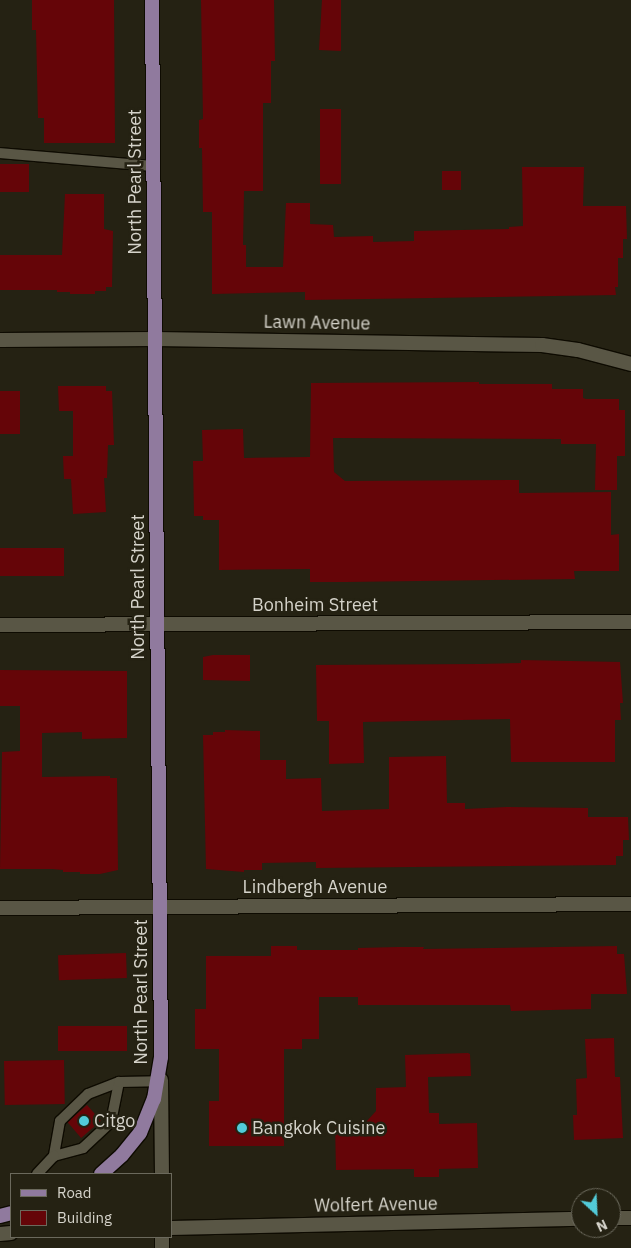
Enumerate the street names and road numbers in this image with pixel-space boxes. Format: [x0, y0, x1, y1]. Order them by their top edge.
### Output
street label: North Pearl Street [124, 109, 146, 255]
street label: Lawn Avenue [263, 311, 371, 335]
street label: North Pearl Street [127, 514, 149, 660]
street label: Bonheim Street [252, 594, 378, 616]
street label: Lindbergh Avenue [243, 876, 387, 898]
street label: North Pearl Street [130, 919, 152, 1065]
street label: Wolfert Avenue [314, 1193, 438, 1217]

